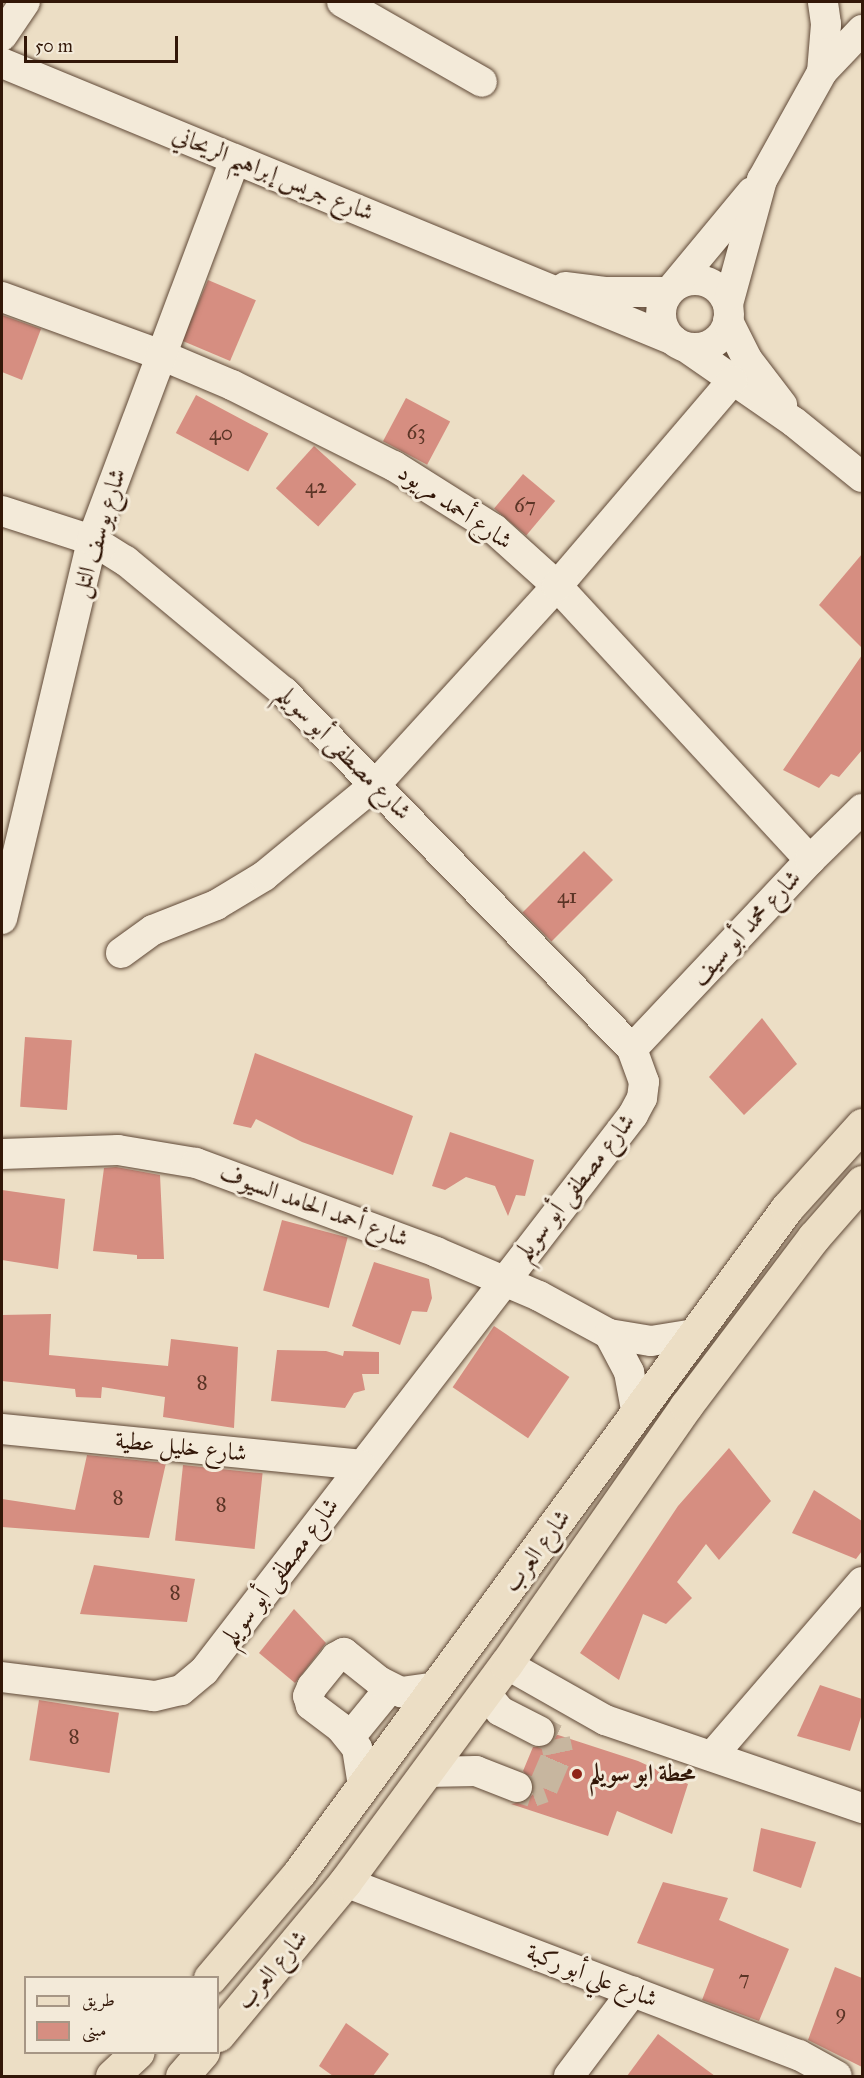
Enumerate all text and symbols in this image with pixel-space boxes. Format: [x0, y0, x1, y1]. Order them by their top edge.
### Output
scale bar [27, 24, 182, 62]
text: 50 m [35, 35, 73, 57]
street label: شارع جريس إبراهيم الريحاني [168, 120, 378, 228]
house number: 63 [406, 419, 426, 445]
house number: 40 [209, 420, 233, 446]
street label: شارع أحمد مريود [392, 458, 518, 556]
street label: شارع يوسف التل [66, 465, 132, 601]
house number: 42 [305, 473, 327, 499]
house number: 67 [514, 492, 536, 518]
street label: شارع مصطفى أبو سويلم [271, 680, 417, 826]
street label: شارع محمد أبو سيف [685, 864, 807, 992]
house number: 41 [557, 883, 577, 909]
street label: شارع مصطفى أبو سويلم [509, 1108, 641, 1266]
street label: شارع أحمد الحامد السيوف [216, 1158, 412, 1254]
house number: 8 [196, 1369, 208, 1395]
street label: شارع خليل عطية [114, 1426, 248, 1468]
house number: 8 [112, 1484, 124, 1510]
house number: 8 [215, 1491, 227, 1517]
street label: شارع مصطفى أبو سويلم [215, 1492, 345, 1652]
street label: شارع العرب [497, 1504, 577, 1598]
house number: 8 [169, 1579, 181, 1605]
house number: 8 [68, 1723, 80, 1749]
place label: محطة ابو سويلم [589, 1760, 695, 1788]
marker: محطة ابو سويلم [570, 1767, 584, 1781]
street label: شارع العرب [230, 1924, 314, 2016]
street label: شارع علي أبو ركبة [523, 1938, 661, 2014]
house number: 7 [738, 1965, 750, 1991]
legend [24, 1976, 219, 2054]
text: طريق [82, 1989, 115, 2011]
house number: 9 [835, 1999, 847, 2025]
text: مبنى [82, 2019, 107, 2041]

